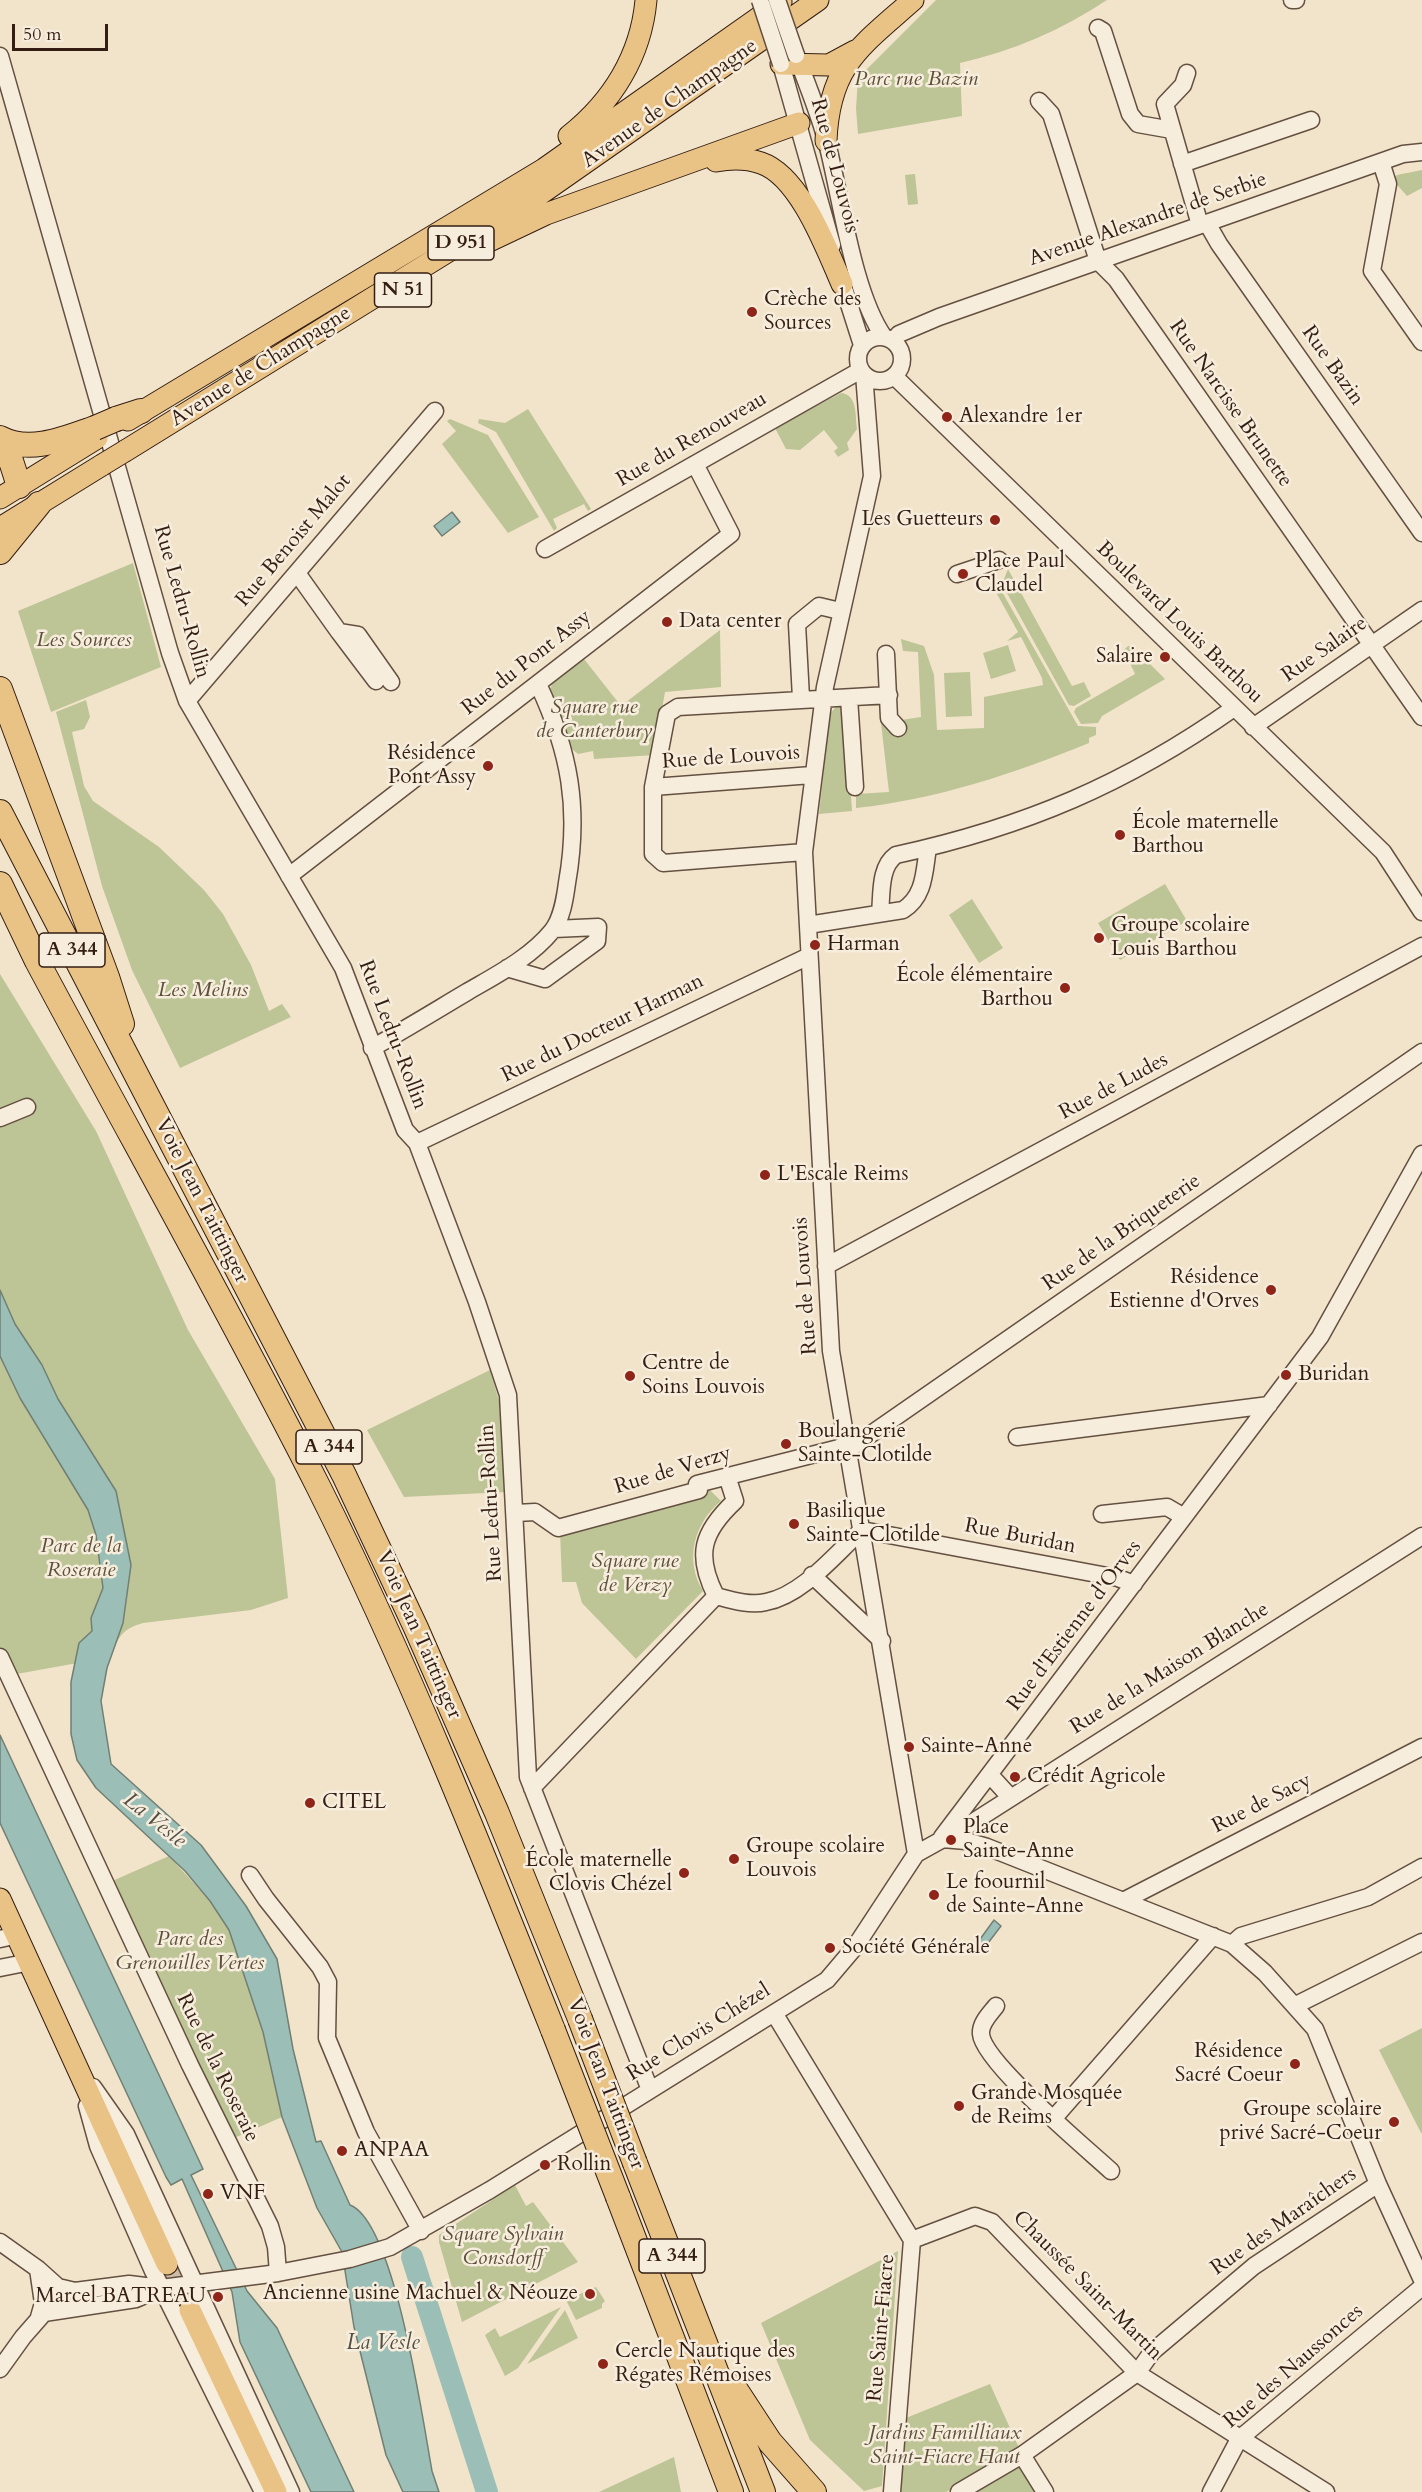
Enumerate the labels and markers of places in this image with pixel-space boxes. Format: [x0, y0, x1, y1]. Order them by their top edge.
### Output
place label: Crèche des Sources [764, 287, 861, 337]
marker: Crèche des Sources [745, 305, 759, 319]
place label: Alexandre 1er [959, 404, 1082, 430]
marker: Alexandre 1er [940, 410, 954, 424]
place label: Les Guetteurs [861, 507, 983, 533]
marker: Les Guetteurs [988, 513, 1002, 527]
place label: Place Paul Claudel [975, 549, 1065, 599]
marker: Place Paul Claudel [956, 567, 970, 581]
place label: Data center [679, 609, 781, 635]
marker: Data center [660, 615, 674, 629]
place label: Salaire [1096, 644, 1153, 670]
marker: Salaire [1158, 650, 1172, 664]
place label: Résidence Pont Assy [387, 741, 476, 791]
marker: Résidence Pont Assy [481, 759, 495, 773]
place label: École maternelle Barthou [1132, 810, 1279, 860]
marker: École maternelle Barthou [1113, 828, 1127, 842]
place label: Groupe scolaire Louis Barthou [1111, 913, 1250, 963]
marker: Groupe scolaire Louis Barthou [1092, 931, 1106, 945]
place label: Harman [827, 932, 900, 958]
marker: Harman [808, 938, 822, 952]
place label: École élémentaire Barthou [896, 963, 1053, 1013]
marker: École élémentaire Barthou [1058, 981, 1072, 995]
place label: L'Escale Reims [777, 1162, 908, 1188]
marker: L'Escale Reims [758, 1168, 772, 1182]
place label: Résidence Estienne d'Orves [1109, 1265, 1259, 1315]
marker: Résidence Estienne d'Orves [1264, 1283, 1278, 1297]
place label: Centre de Soins Louvois [642, 1351, 765, 1401]
place label: Buridan [1298, 1362, 1370, 1388]
marker: Buridan [1279, 1368, 1293, 1382]
marker: Centre de Soins Louvois [623, 1369, 637, 1383]
place label: Boulangerie Sainte-Clotilde [798, 1419, 932, 1469]
marker: Boulangerie Sainte-Clotilde [779, 1437, 793, 1451]
place label: Basilique Sainte-Clotilde [806, 1499, 940, 1549]
marker: Basilique Sainte-Clotilde [787, 1517, 801, 1531]
place label: Sainte-Anne [921, 1734, 1032, 1760]
marker: Sainte-Anne [902, 1740, 916, 1754]
place label: Crédit Agricole [1027, 1764, 1166, 1790]
marker: Crédit Agricole [1008, 1770, 1022, 1784]
place label: CITEL [322, 1790, 386, 1816]
marker: CITEL [303, 1796, 317, 1810]
place label: Place Sainte-Anne [963, 1815, 1074, 1865]
marker: Place Sainte-Anne [944, 1833, 958, 1847]
place label: Groupe scolaire Louvois [746, 1834, 885, 1884]
place label: École maternelle Clovis Chézel [525, 1848, 672, 1898]
marker: Groupe scolaire Louvois [727, 1852, 741, 1866]
marker: École maternelle Clovis Chézel [677, 1866, 691, 1880]
place label: Le foournil de Sainte-Anne [946, 1870, 1084, 1920]
marker: Le foournil de Sainte-Anne [927, 1888, 941, 1902]
place label: Société Générale [842, 1935, 990, 1961]
marker: Société Générale [823, 1941, 837, 1955]
place label: Résidence Sacré Coeur [1175, 2039, 1283, 2089]
marker: Résidence Sacré Coeur [1288, 2057, 1302, 2071]
place label: Grande Mosquée de Reims [971, 2081, 1123, 2131]
place label: Groupe scolaire privé Sacré-Coeur [1220, 2097, 1382, 2147]
marker: Grande Mosquée de Reims [952, 2099, 966, 2113]
marker: Groupe scolaire privé Sacré-Coeur [1387, 2115, 1401, 2129]
place label: ANPAA [354, 2138, 429, 2164]
marker: ANPAA [335, 2144, 349, 2158]
place label: Rollin [557, 2152, 611, 2178]
marker: Rollin [538, 2158, 552, 2172]
place label: VNF [220, 2181, 265, 2207]
marker: VNF [201, 2187, 215, 2201]
place label: Ancienne usine Machuel & Néouze [263, 2281, 578, 2307]
place label: Marcel BATREAU [35, 2284, 206, 2310]
marker: Ancienne usine Machuel & Néouze [583, 2287, 597, 2301]
marker: Marcel BATREAU [211, 2290, 225, 2304]
place label: Cercle Nautique des Régates Rémoises [615, 2339, 795, 2389]
marker: Cercle Nautique des Régates Rémoises [596, 2357, 610, 2371]

